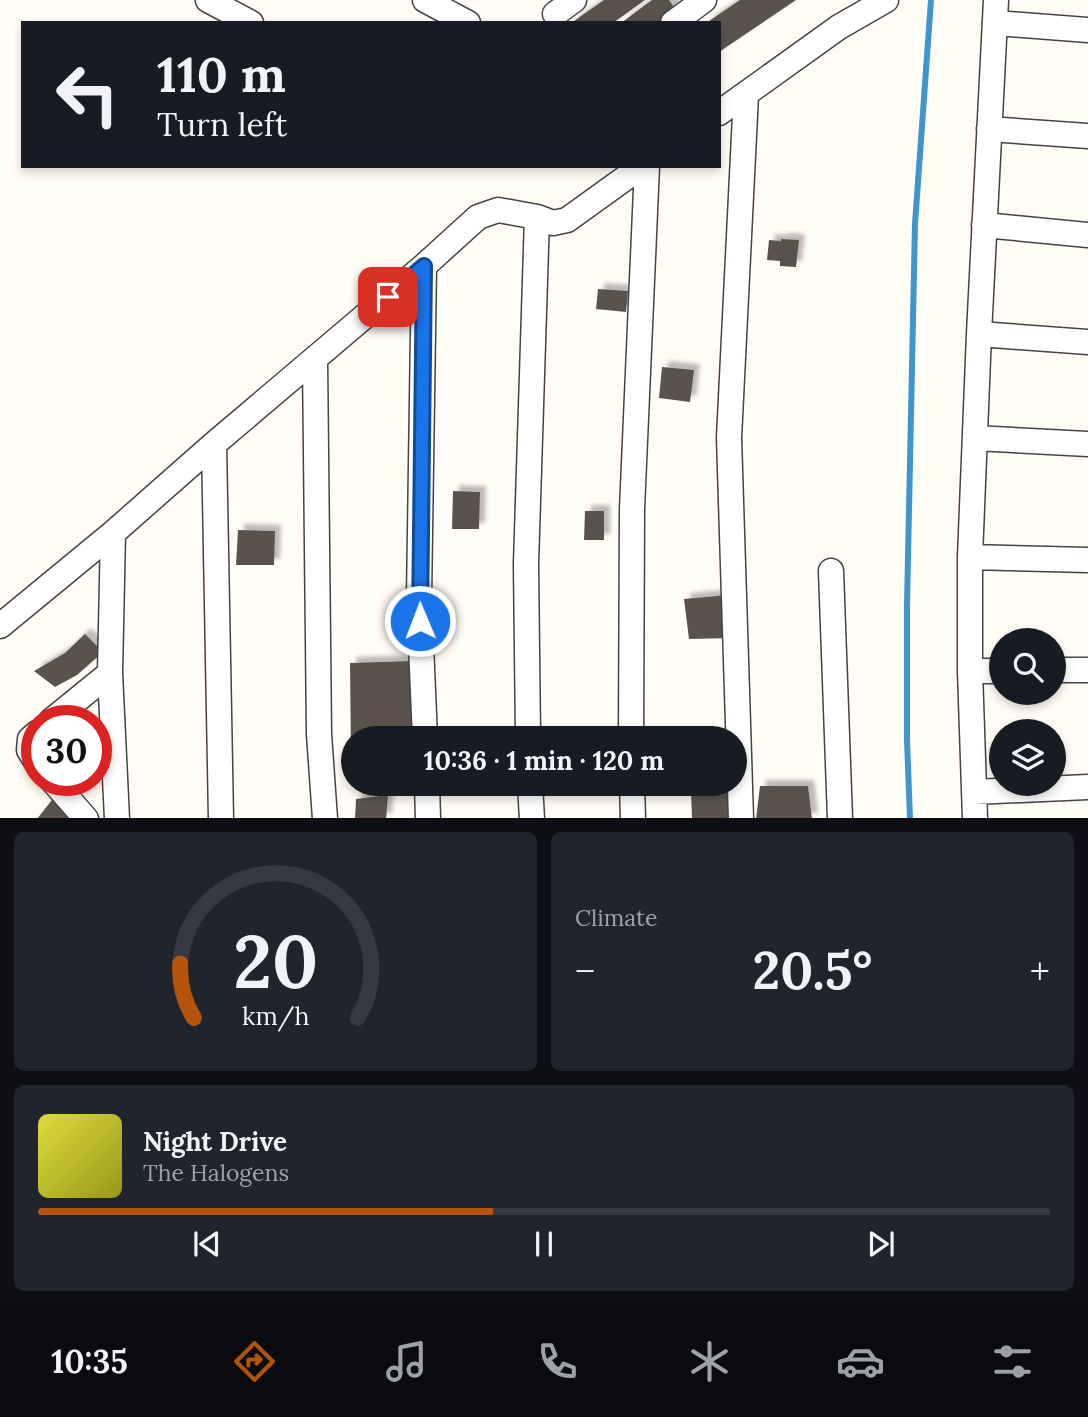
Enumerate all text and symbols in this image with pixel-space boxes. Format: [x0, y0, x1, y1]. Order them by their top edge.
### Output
text: 110 m [157, 43, 286, 105]
icon: left [42, 49, 133, 140]
text: Turn left [157, 104, 287, 145]
pin [358, 267, 418, 327]
icon: arrive [369, 278, 407, 316]
position arrow [383, 584, 457, 658]
map controls [989, 628, 1066, 796]
button: search [989, 628, 1066, 705]
speed limit sign: 30 [21, 705, 112, 796]
button: layers [989, 719, 1066, 796]
text: 10:36 · 1 min · 120 m [424, 744, 664, 777]
text: Climate [575, 903, 657, 932]
text: 20 [233, 915, 318, 1008]
text: 20.5° [753, 937, 872, 1003]
text: − [575, 947, 595, 995]
text: + [1030, 947, 1050, 995]
text: km/h [242, 999, 309, 1031]
text: Night Drive [143, 1125, 287, 1158]
text: The Halogens [143, 1158, 289, 1187]
icon: previous [188, 1225, 226, 1263]
icon: pause [525, 1225, 563, 1263]
icon: next [862, 1225, 900, 1263]
icon: directions [230, 1337, 279, 1386]
icon: music [382, 1337, 431, 1386]
icon: phone [533, 1337, 582, 1386]
icon: climate [685, 1337, 734, 1386]
icon: car [836, 1337, 885, 1386]
icon: filters [988, 1337, 1037, 1386]
text: 10:35 [51, 1341, 128, 1382]

